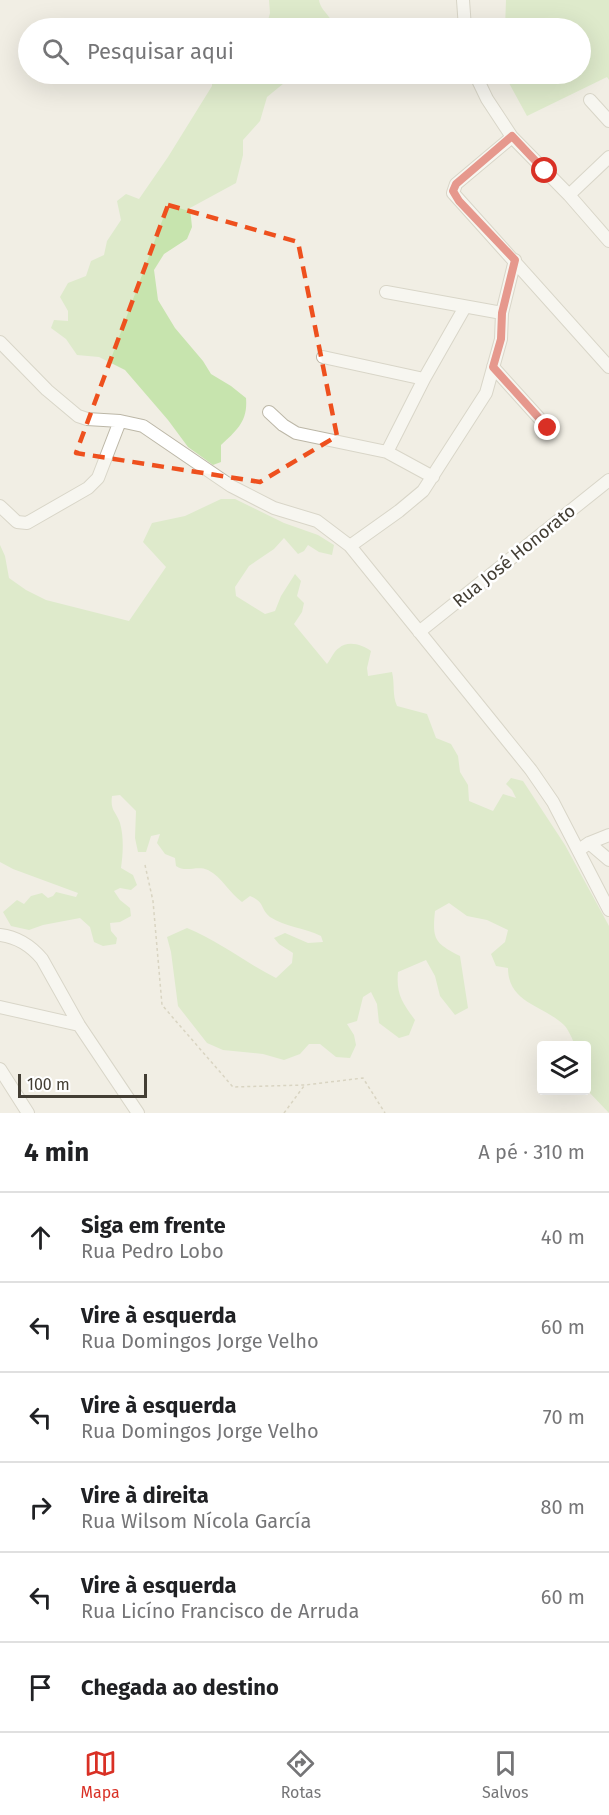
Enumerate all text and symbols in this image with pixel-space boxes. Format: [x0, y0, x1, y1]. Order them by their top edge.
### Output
search box [18, 18, 591, 84]
icon: search [39, 35, 72, 68]
text: Pesquisar aqui [87, 38, 234, 65]
route start [531, 157, 557, 183]
route end [534, 414, 560, 440]
street label: Rua José Honorato [448, 500, 580, 612]
map controls [537, 1041, 591, 1095]
button: layers [537, 1041, 591, 1095]
scale bar [18, 1071, 147, 1098]
text: 100 m [27, 1075, 70, 1094]
text: 4 min [24, 1137, 89, 1168]
text: A pé · 310 m [478, 1140, 585, 1164]
text: Siga em frente [81, 1212, 226, 1239]
icon: ahead [24, 1221, 57, 1254]
text: 40 m [541, 1225, 585, 1249]
text: Rua Pedro Lobo [81, 1239, 224, 1263]
text: Vire à esquerda [81, 1302, 237, 1329]
icon: left [24, 1311, 57, 1344]
text: 60 m [541, 1315, 585, 1339]
text: Rua Domingos Jorge Velho [81, 1329, 319, 1353]
text: Vire à esquerda [81, 1392, 237, 1419]
icon: left [24, 1401, 57, 1434]
text: 70 m [543, 1405, 585, 1429]
text: Rua Domingos Jorge Velho [81, 1419, 319, 1443]
text: Vire à direita [81, 1482, 209, 1509]
icon: right [24, 1491, 57, 1524]
text: 80 m [540, 1495, 585, 1519]
text: Rua Wilsom Nícola García [81, 1509, 311, 1533]
text: Vire à esquerda [81, 1572, 237, 1599]
icon: left [24, 1581, 57, 1614]
text: 60 m [541, 1585, 585, 1609]
text: Rua Licíno Francisco de Arruda [81, 1599, 359, 1623]
icon: arrive [24, 1671, 57, 1704]
text: Chegada ao destino [81, 1674, 279, 1701]
tab: Mapa [80, 1747, 120, 1802]
tab: Rotas [281, 1747, 321, 1802]
tab: Salvos [482, 1747, 529, 1802]

